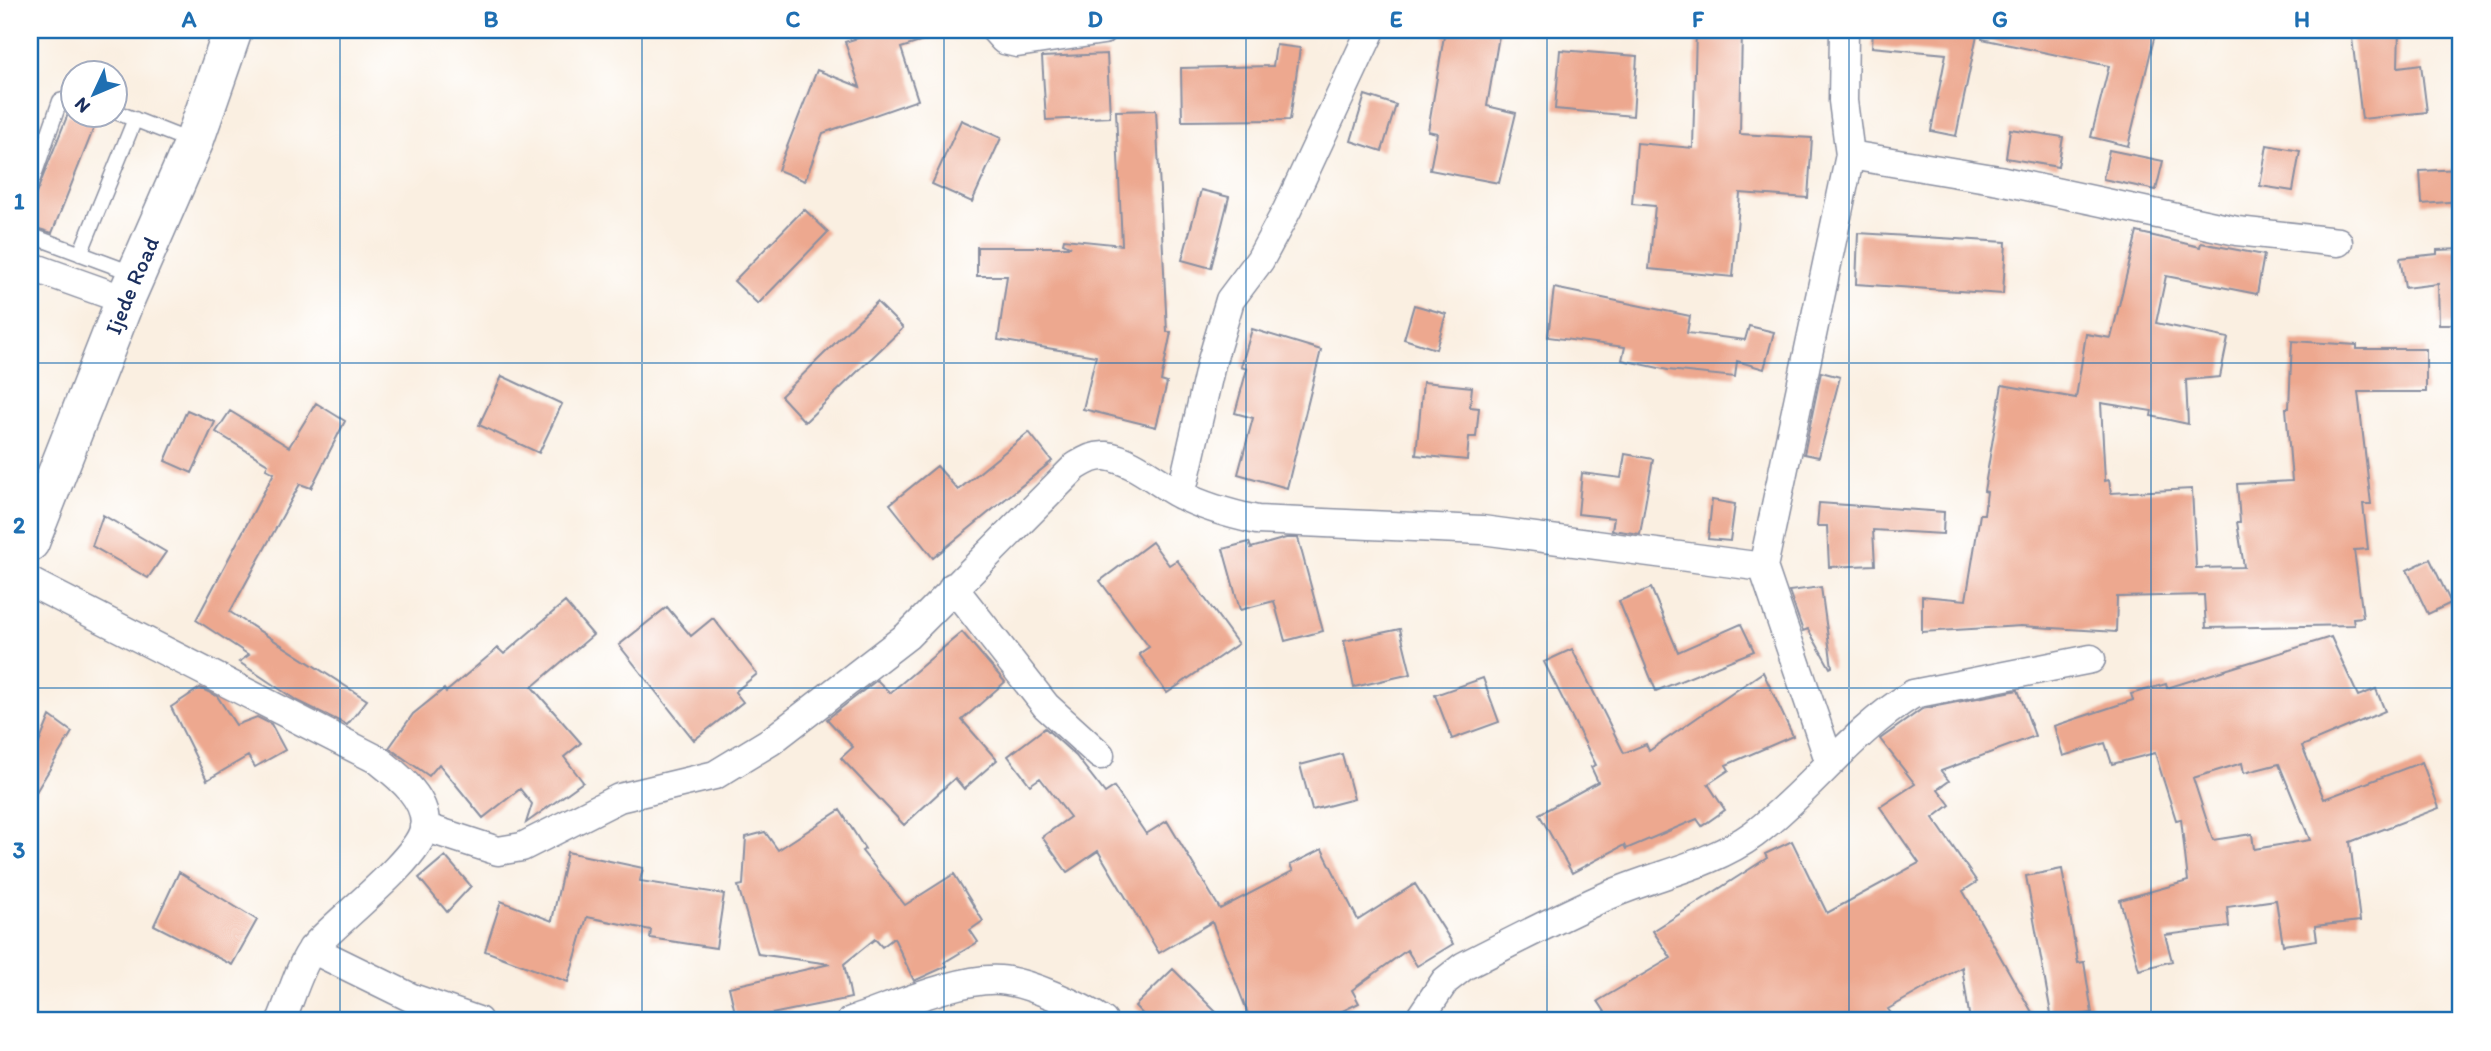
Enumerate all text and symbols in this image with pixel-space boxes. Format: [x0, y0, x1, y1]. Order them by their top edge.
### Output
text: A [181, 5, 197, 33]
text: B [484, 5, 499, 33]
text: C [786, 5, 801, 33]
text: D [1087, 5, 1103, 33]
text: E [1390, 5, 1403, 33]
text: F [1692, 5, 1705, 33]
text: G [1992, 5, 2008, 33]
text: H [2294, 5, 2310, 33]
north arrow [60, 60, 130, 130]
text: N [69, 93, 95, 118]
text: 1 [14, 187, 25, 215]
street label: Ijede Road [99, 232, 165, 339]
text: 2 [13, 511, 26, 539]
text: 3 [13, 836, 26, 864]

